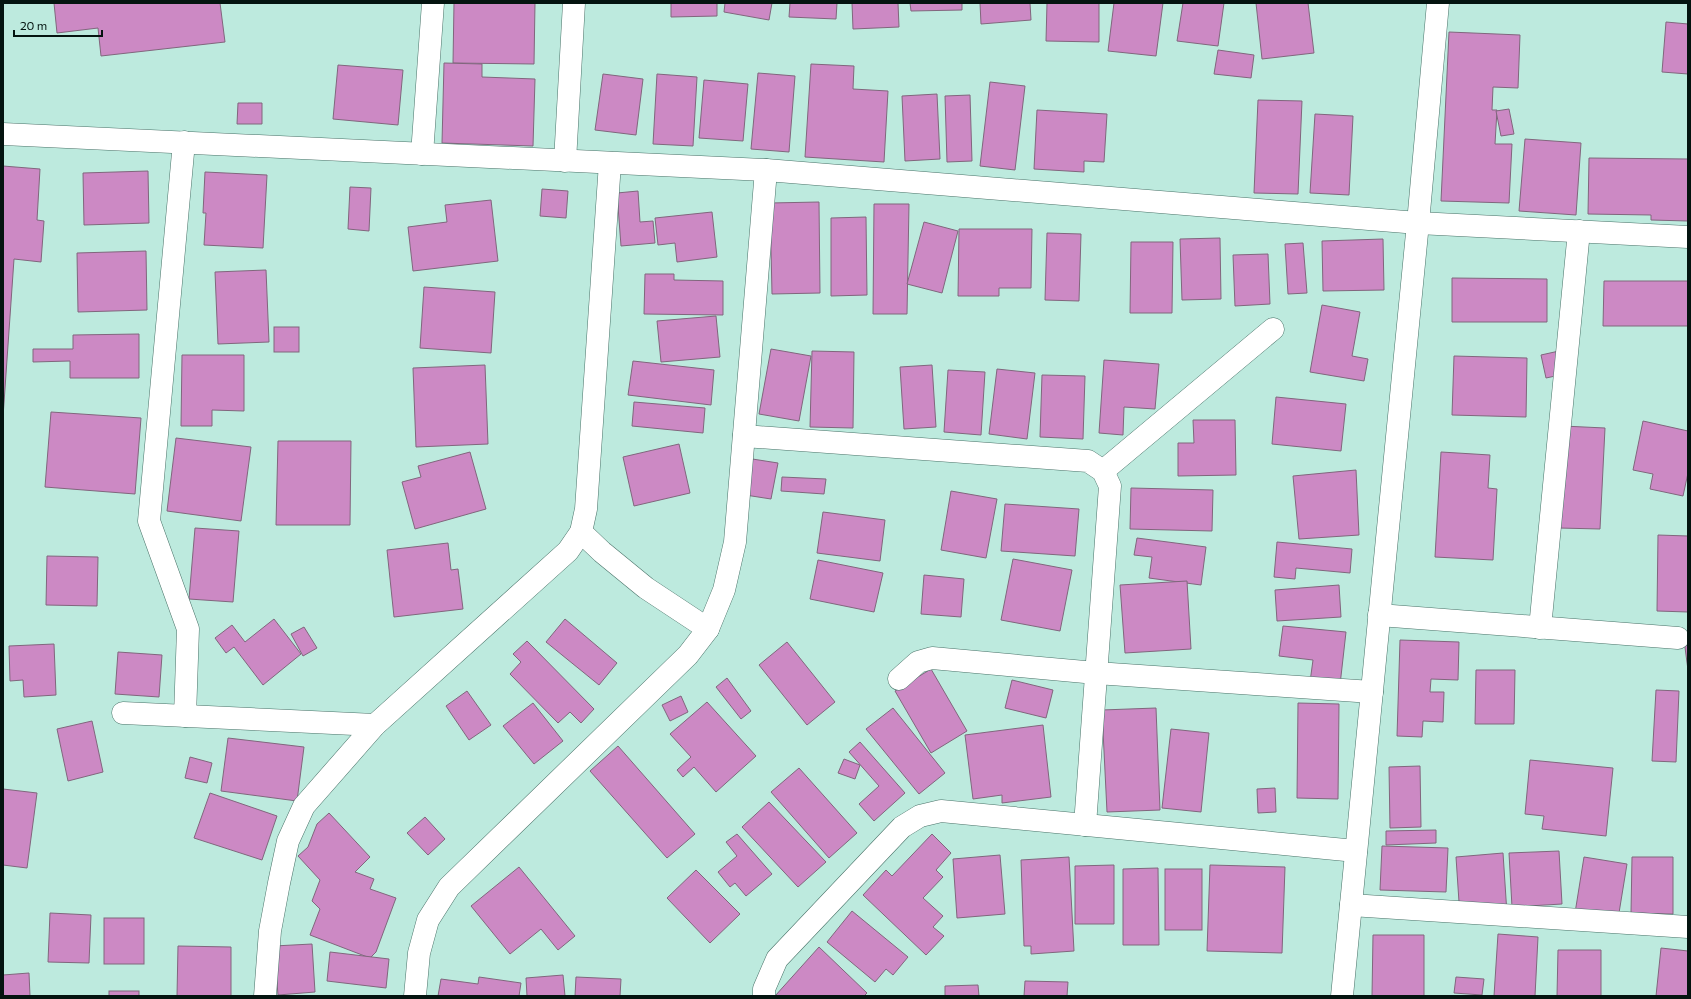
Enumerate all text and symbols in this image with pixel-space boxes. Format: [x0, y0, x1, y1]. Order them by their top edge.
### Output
scale bar [14, 12, 102, 38]
text: 20 m [20, 18, 47, 32]

